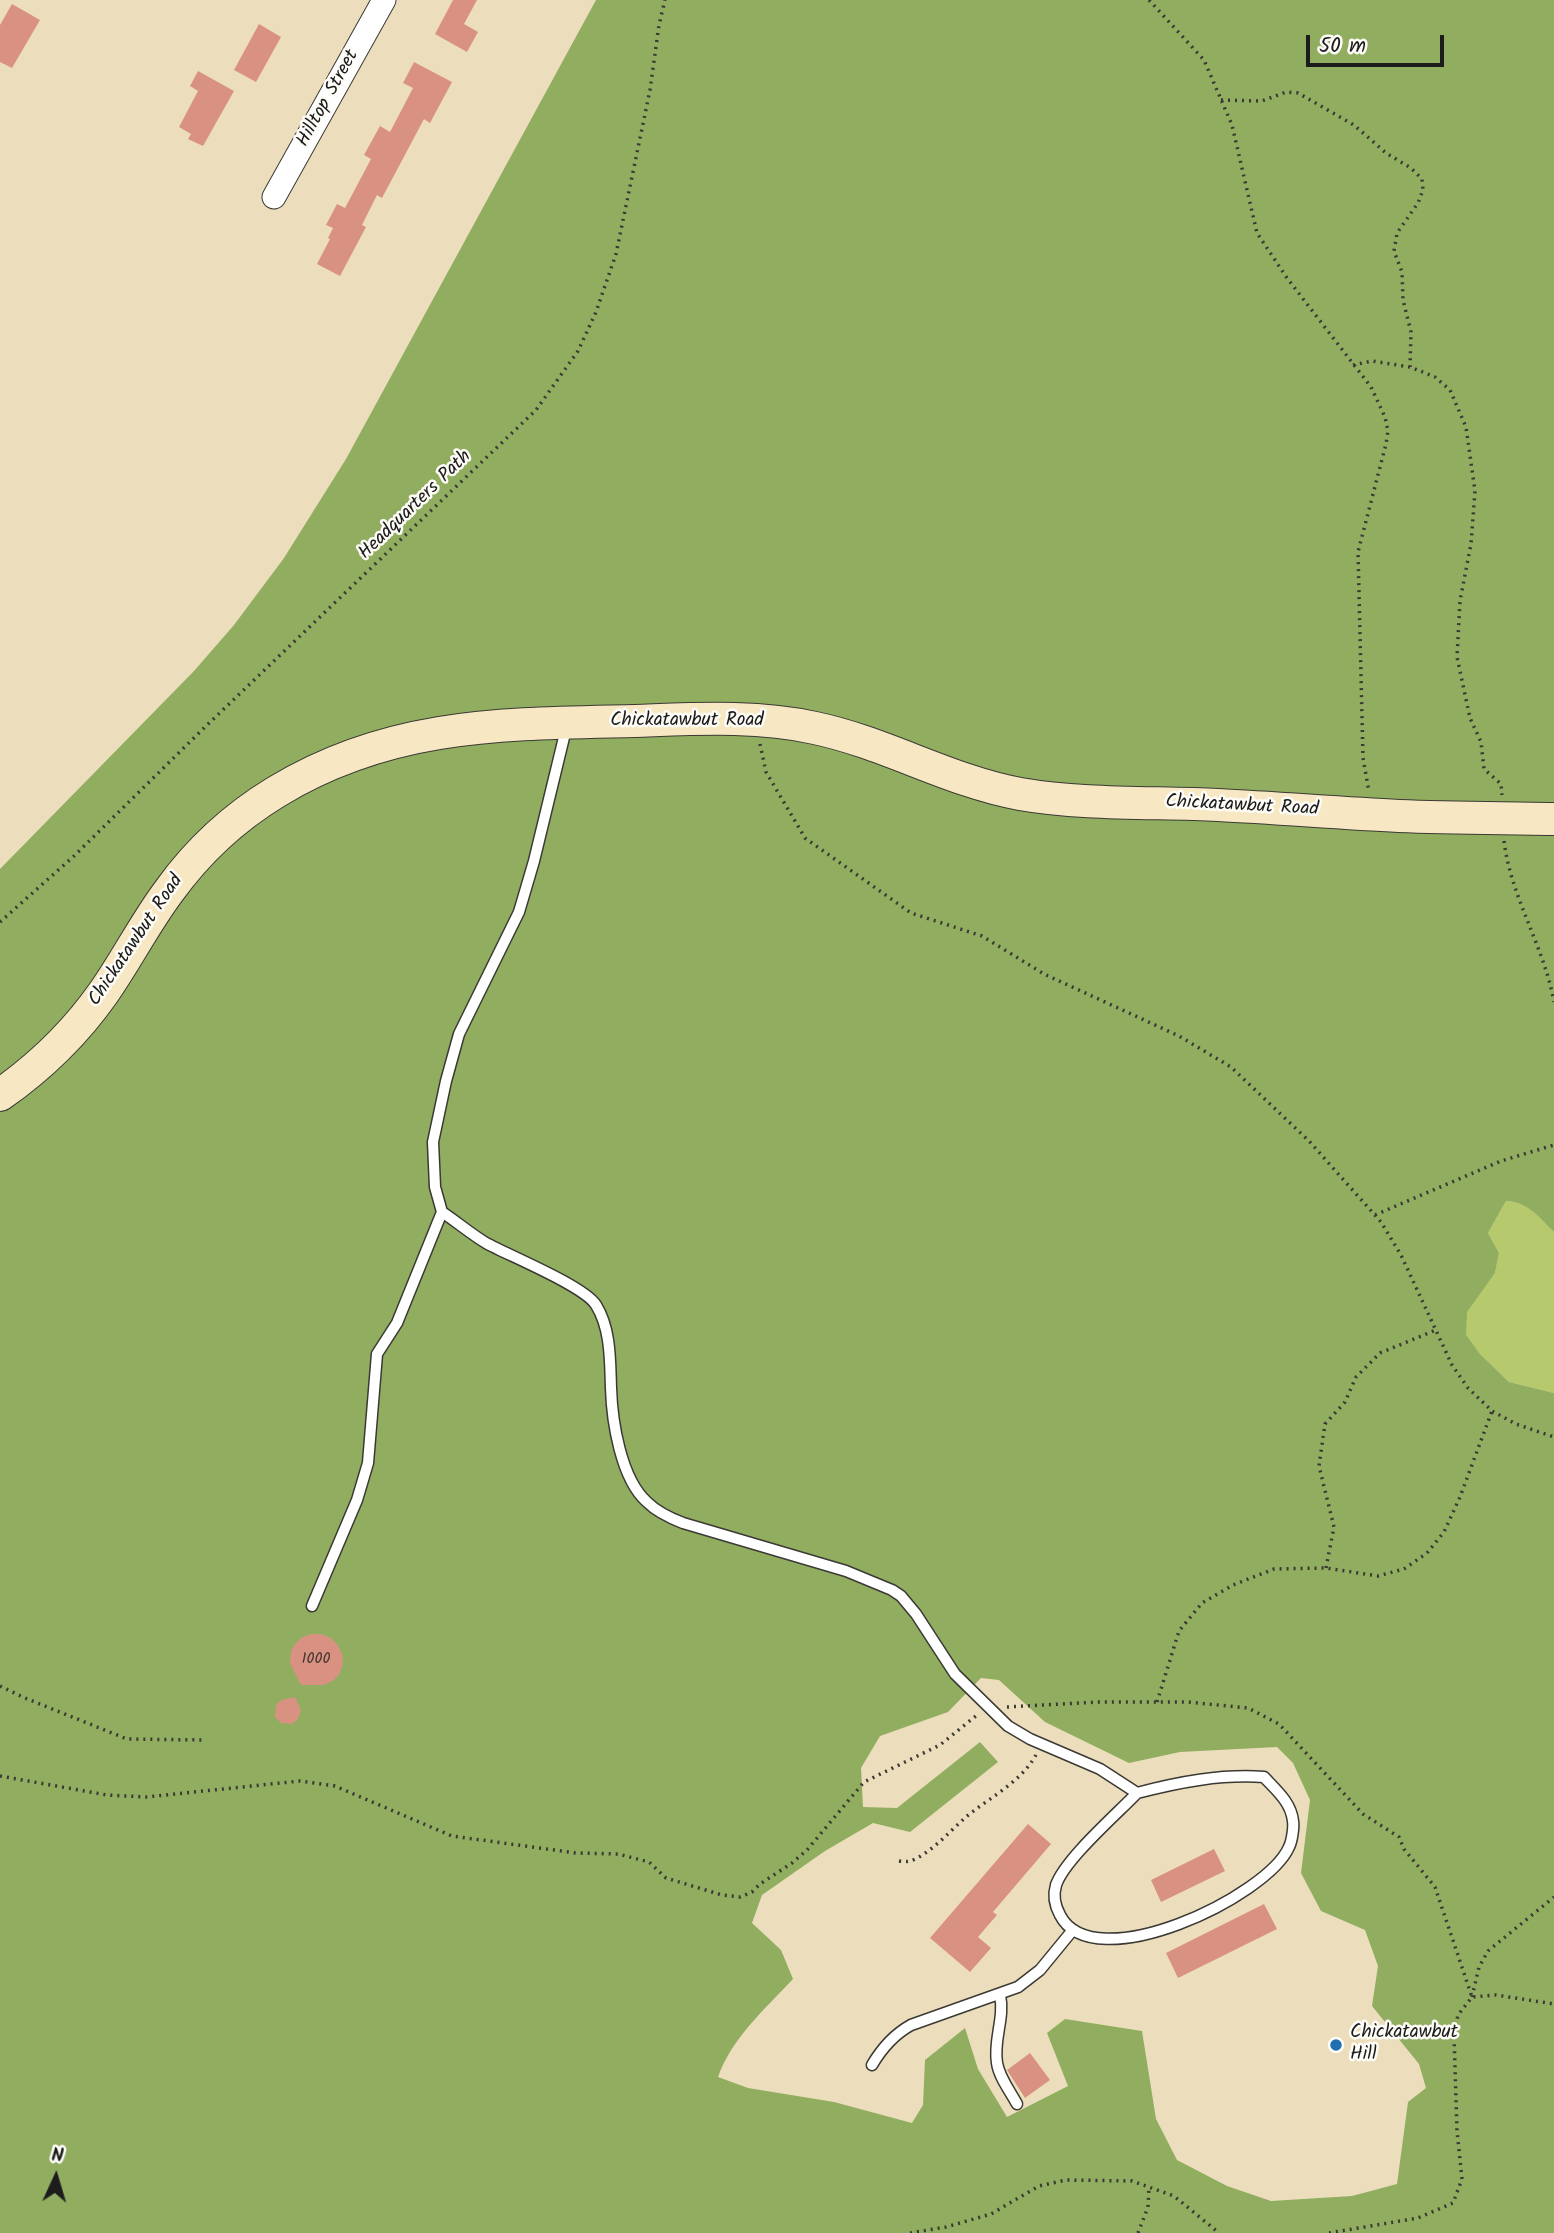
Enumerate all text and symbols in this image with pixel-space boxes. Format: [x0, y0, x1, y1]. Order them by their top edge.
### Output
scale bar [1309, 21, 1447, 65]
text: 50 m [1319, 30, 1366, 63]
street label: Hilltop Street [293, 47, 365, 151]
street label: Headquarters Path [355, 447, 477, 565]
street label: Chickatawbut Road [610, 711, 764, 733]
street label: Chickatawbut Road [1165, 792, 1319, 822]
street label: Chickatawbut Road [85, 871, 189, 1011]
house number: 1000 [301, 1650, 331, 1670]
place label: Chickatawbut Hill [1350, 2023, 1458, 2067]
marker: Chickatawbut Hill [1328, 2037, 1344, 2053]
text: N [50, 2141, 64, 2171]
north arrow [21, 2142, 91, 2212]

